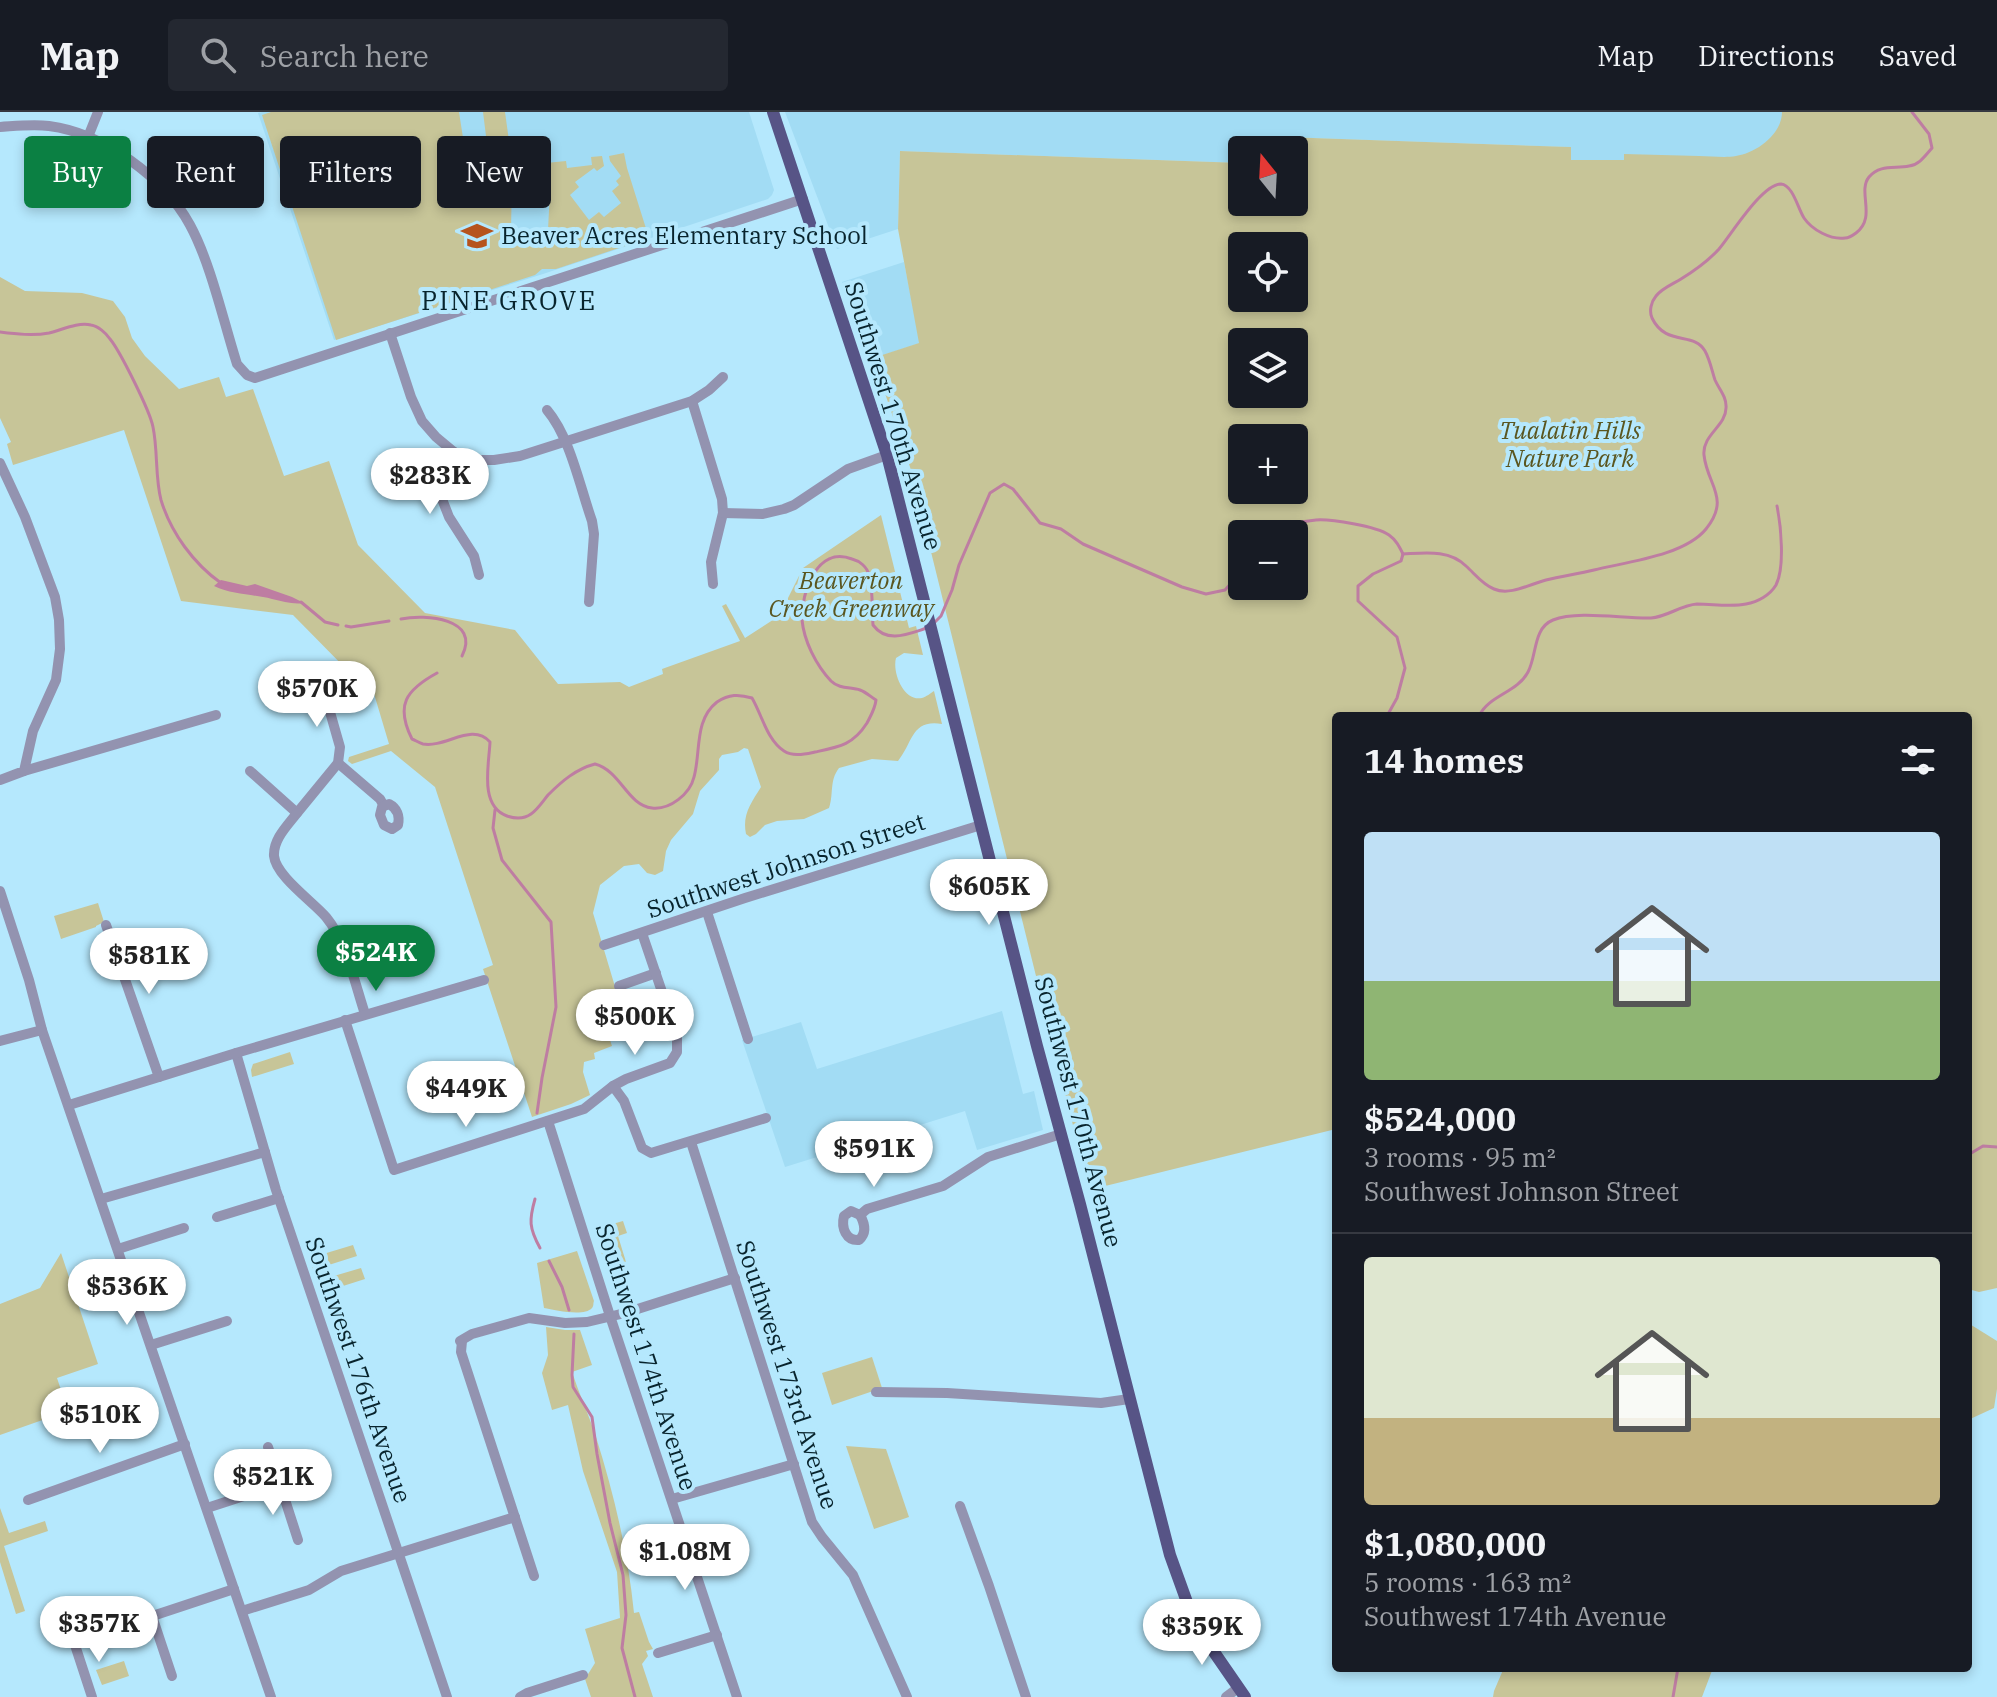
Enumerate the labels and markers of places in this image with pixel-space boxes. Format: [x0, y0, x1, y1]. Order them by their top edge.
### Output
school or university icon: Beaver Acres Elementary School [460, 219, 494, 253]
place label: Beaver Acres Elementary School [501, 219, 868, 251]
pin: $283K [374, 448, 486, 516]
pin: $570K [261, 661, 373, 729]
pin: $605K [933, 859, 1045, 927]
pin: $524K [320, 925, 432, 993]
pin: $581K [93, 928, 205, 996]
pin: $500K [579, 989, 691, 1057]
pin: $449K [410, 1061, 522, 1129]
pin: $591K [818, 1121, 930, 1189]
pin: $536K [71, 1259, 183, 1327]
pin: $510K [44, 1387, 156, 1455]
pin: $521K [217, 1449, 329, 1517]
pin: $1.08M [620, 1524, 750, 1592]
pin: $357K [43, 1596, 155, 1664]
pin: $359K [1146, 1599, 1258, 1667]

